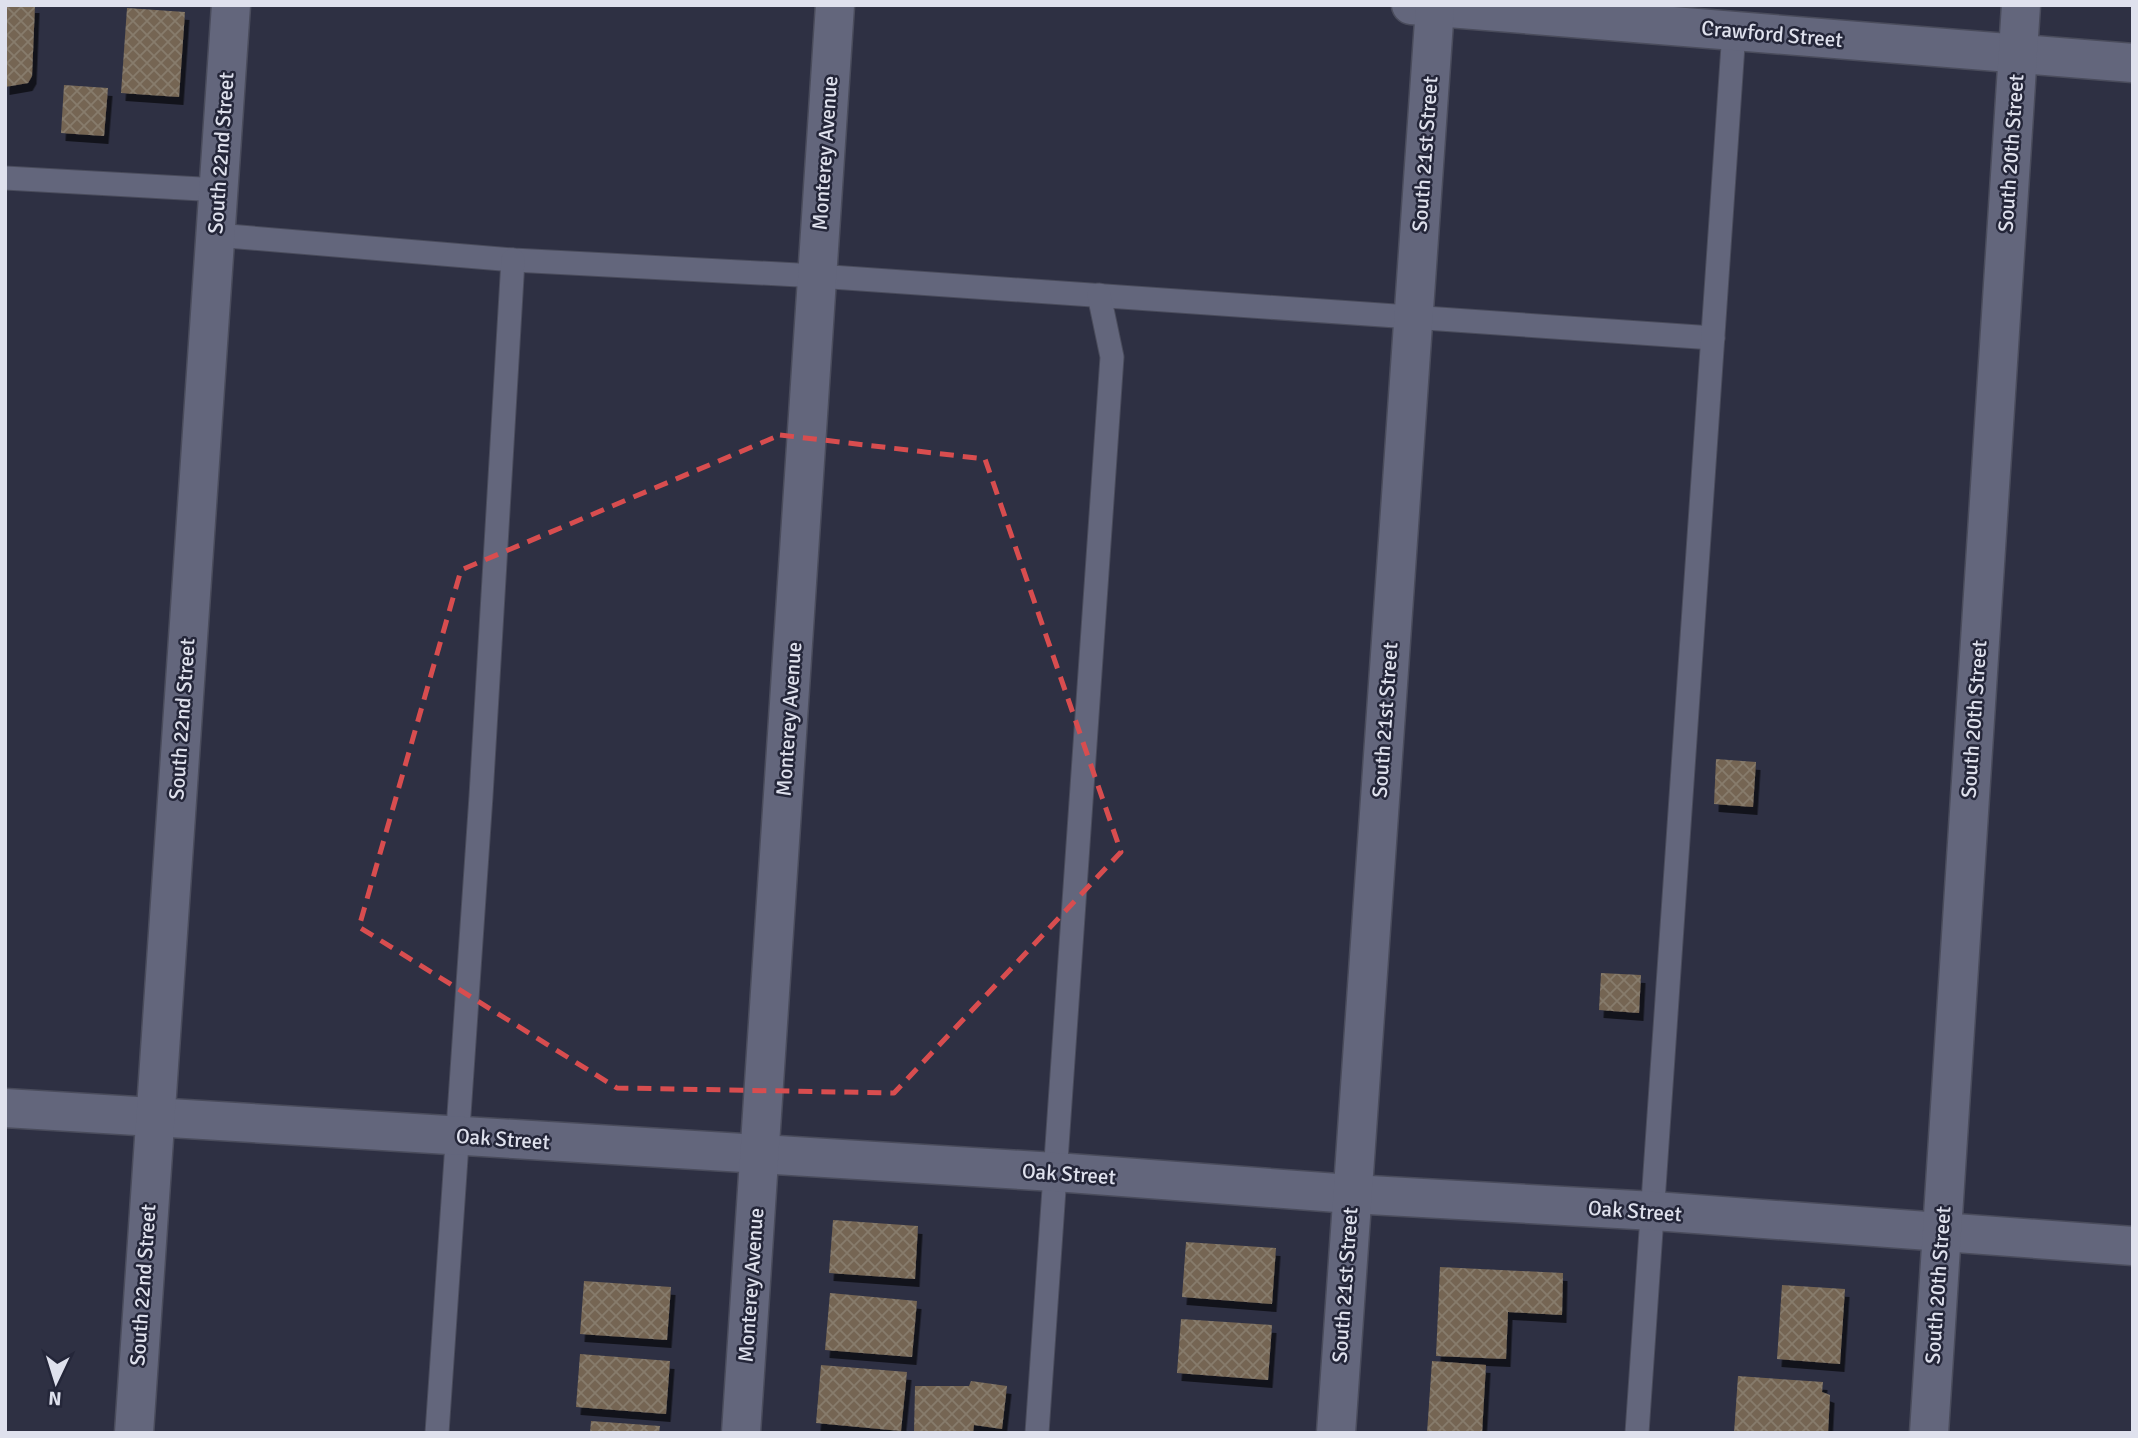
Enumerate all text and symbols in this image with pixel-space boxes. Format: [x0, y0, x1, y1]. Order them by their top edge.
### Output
street label: Crawford Street [1700, 15, 1844, 53]
street label: South 22nd Street [202, 71, 240, 235]
street label: South 20th Street [1993, 73, 2029, 233]
street label: Monterey Avenue [807, 75, 843, 231]
street label: South 21st Street [1407, 75, 1443, 233]
street label: South 22nd Street [163, 637, 201, 801]
street label: South 20th Street [1956, 639, 1992, 799]
street label: Monterey Avenue [771, 641, 807, 797]
street label: South 21st Street [1367, 641, 1403, 799]
street label: Oak Street [455, 1123, 551, 1155]
street label: Oak Street [1021, 1158, 1117, 1190]
street label: Oak Street [1587, 1195, 1683, 1227]
street label: South 22nd Street [124, 1203, 162, 1367]
street label: South 20th Street [1920, 1205, 1956, 1365]
street label: South 21st Street [1327, 1206, 1363, 1364]
street label: Monterey Avenue [733, 1207, 769, 1363]
north arrow [21, 1347, 91, 1417]
text: N [47, 1386, 62, 1410]

